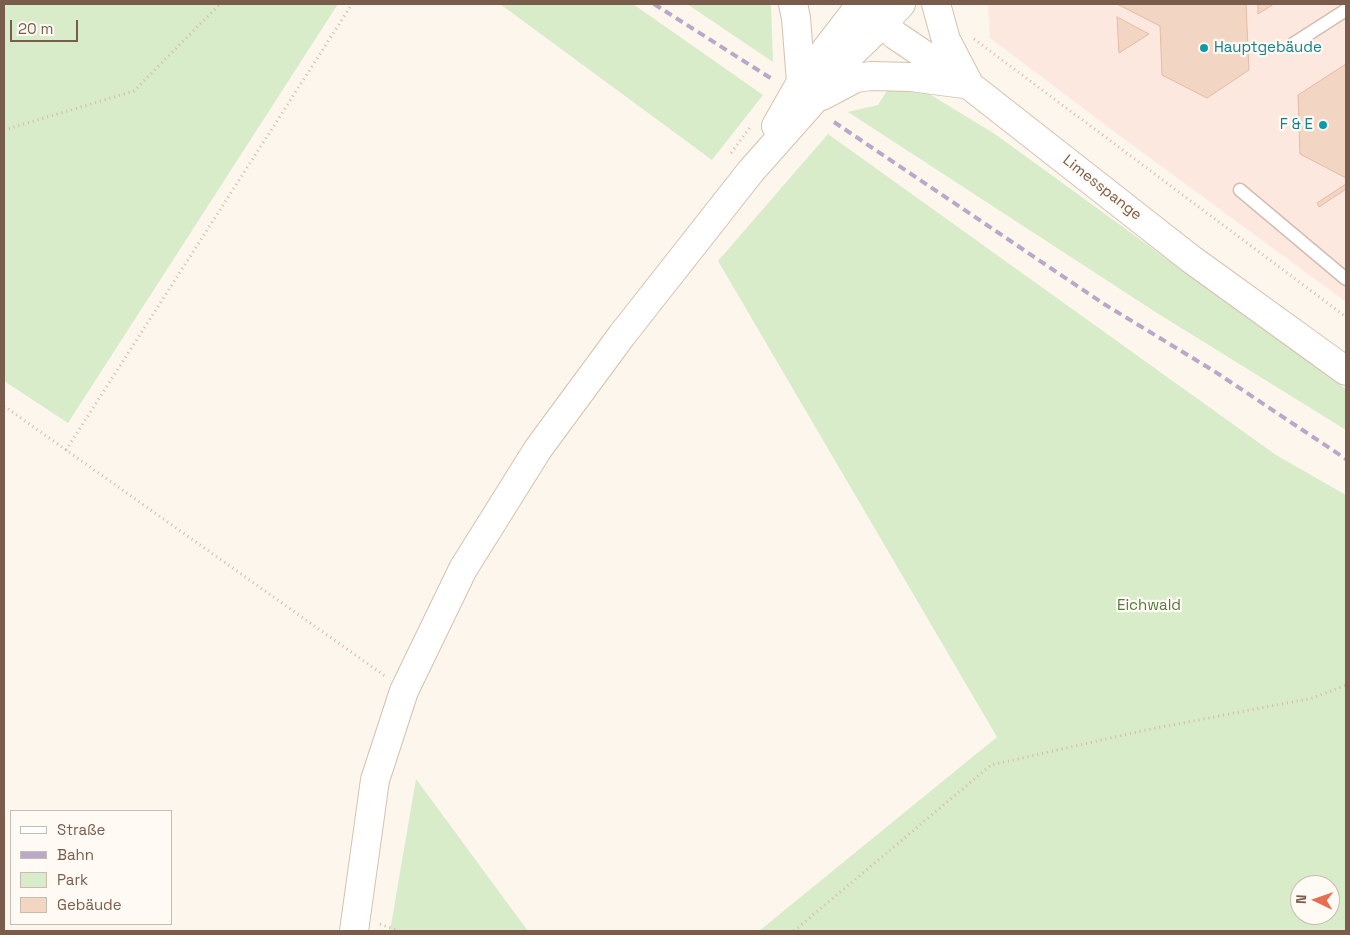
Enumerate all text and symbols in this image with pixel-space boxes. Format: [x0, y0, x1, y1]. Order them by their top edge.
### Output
scale bar [12, 10, 80, 42]
text: 20 m [18, 19, 53, 38]
place label: Hauptgebäude [1214, 39, 1322, 57]
marker: Hauptgebäude [1198, 42, 1210, 54]
place label: F & E [1280, 116, 1313, 134]
marker: F & E [1317, 119, 1329, 131]
street label: Limesspange [1059, 152, 1145, 224]
park label: Eichwald [1117, 597, 1181, 615]
legend [10, 810, 172, 925]
text: Straße [57, 820, 105, 839]
text: Bahn [57, 845, 94, 864]
text: Park [57, 870, 88, 889]
north arrow [1290, 875, 1340, 925]
text: N [1292, 894, 1310, 904]
text: Gebäude [57, 895, 122, 914]

